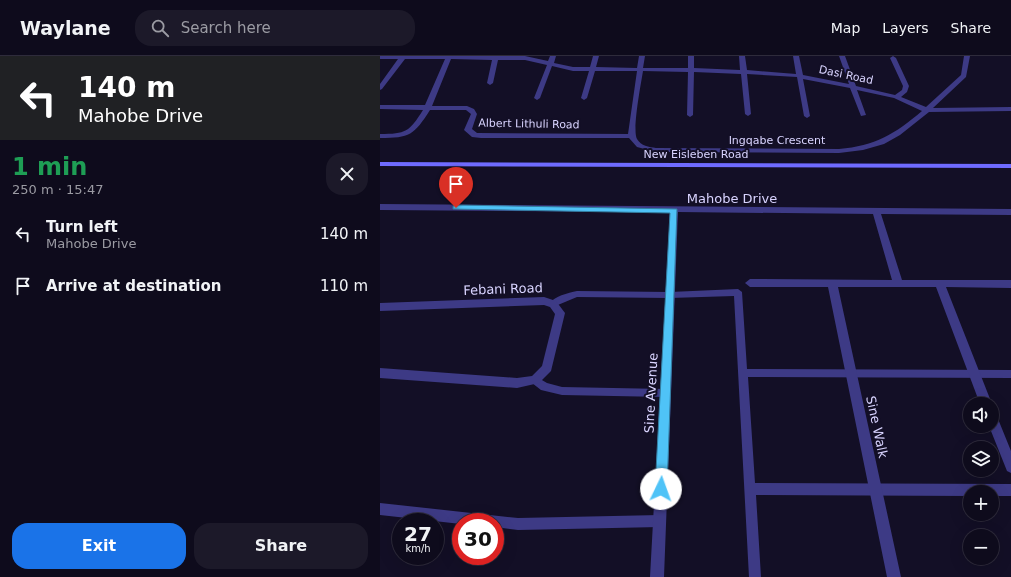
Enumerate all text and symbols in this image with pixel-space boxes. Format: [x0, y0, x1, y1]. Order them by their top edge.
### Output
search box [135, 10, 415, 46]
text: Waylane [20, 17, 111, 39]
icon: search [149, 17, 171, 39]
text: Search here [181, 19, 271, 37]
text: Map [831, 20, 860, 36]
text: Layers [882, 20, 929, 36]
text: Share [951, 20, 991, 36]
street label: Dasi Road [818, 63, 874, 87]
text: 140 m [78, 71, 175, 104]
icon: left [12, 72, 64, 124]
text: Mahobe Drive [78, 105, 203, 126]
street label: Albert Lithuli Road [478, 117, 580, 131]
street label: Ingqabe Crescent [729, 134, 826, 147]
street label: New Eisleben Road [644, 148, 748, 161]
text: 1 min [12, 153, 87, 181]
button: close [326, 153, 368, 195]
pin [439, 167, 473, 208]
icon: arrive [445, 173, 467, 195]
text: 250 m · 15:47 [12, 182, 103, 197]
street label: Mahobe Drive [687, 191, 777, 206]
text: Turn left [46, 218, 118, 236]
icon: left [12, 223, 34, 245]
text: 140 m [320, 225, 368, 243]
text: Mahobe Drive [46, 236, 136, 251]
icon: arrive [12, 275, 34, 297]
text: Arrive at destination [46, 277, 221, 295]
text: 110 m [320, 277, 368, 295]
street label: Febani Road [463, 280, 543, 298]
street label: Sine Avenue [641, 352, 661, 434]
street label: Sine Walk [863, 394, 891, 460]
map controls [963, 397, 999, 565]
button: sound [963, 397, 999, 433]
button: layers [963, 441, 999, 477]
position arrow [640, 468, 682, 510]
button: + [963, 485, 999, 521]
speed limit sign: 30 [452, 513, 504, 565]
text: 27 [404, 522, 432, 546]
button: Exit [12, 523, 186, 569]
button: Share [194, 523, 368, 569]
button: − [963, 529, 999, 565]
text: km/h [405, 543, 431, 554]

